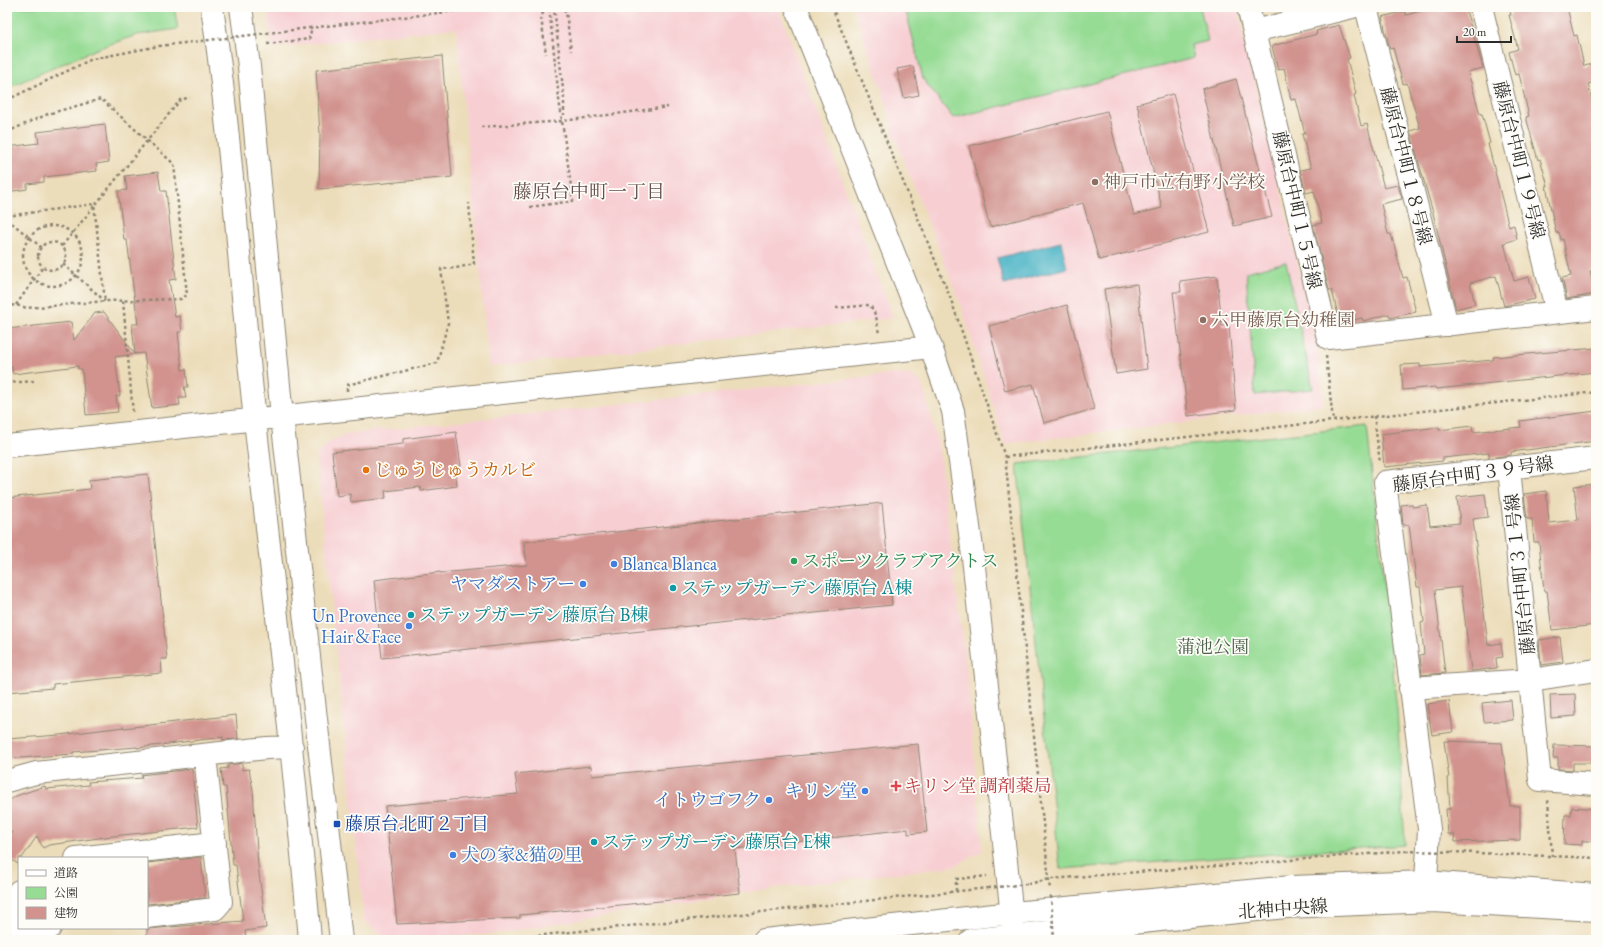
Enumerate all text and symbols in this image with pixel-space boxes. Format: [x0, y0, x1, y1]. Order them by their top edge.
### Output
scale bar [1457, 18, 1511, 44]
text: 20 m [1463, 24, 1487, 40]
street label: 藤原台中町１９号線 [1489, 79, 1550, 241]
street label: 藤原台中町１８号線 [1376, 85, 1437, 247]
street label: 藤原台中町１５号線 [1268, 128, 1327, 291]
place label: 神戸市立有野小学校 [1103, 170, 1265, 193]
marker: 神戸市立有野小学校 [1090, 177, 1100, 187]
district label: 藤原台中町一丁目 [513, 179, 665, 204]
place label: 六甲藤原台幼稚園 [1211, 308, 1355, 331]
marker: 六甲藤原台幼稚園 [1198, 315, 1208, 325]
street label: 藤原台中町３９号線 [1391, 451, 1555, 496]
place label: じゅうじゅうカルビ [374, 458, 536, 481]
marker: じゅうじゅうカルビ [361, 465, 371, 475]
street label: 藤原台中町３１号線 [1500, 492, 1539, 656]
place label: スポーツクラブアクトス [802, 549, 998, 572]
place label: Blanca Blanca [622, 552, 718, 575]
marker: スポーツクラブアクトス [789, 556, 799, 566]
marker: Blanca Blanca [609, 559, 619, 569]
place label: ヤマダストアー [450, 572, 575, 595]
place label: ステップガーデン藤原台 A棟 [681, 576, 912, 599]
marker: ヤマダストアー [578, 579, 588, 589]
marker: ステップガーデン藤原台 A棟 [668, 583, 678, 593]
place label: ステップガーデン藤原台 B棟 [419, 603, 648, 626]
place label: Un Provence Hair＆Face [312, 604, 401, 648]
marker: ステップガーデン藤原台 B棟 [406, 610, 416, 620]
marker: Un Provence Hair＆Face [404, 621, 414, 631]
park label: 蒲池公園 [1177, 635, 1249, 658]
place label: キリン堂 調剤薬局 [904, 774, 1052, 797]
place label: キリン堂 [785, 779, 857, 802]
marker: キリン堂 調剤薬局 [891, 781, 901, 791]
marker: キリン堂 [860, 786, 870, 796]
place label: イトウゴフク [654, 788, 761, 811]
marker: イトウゴフク [764, 795, 774, 805]
place label: 藤原台北町２丁目 [345, 812, 489, 835]
marker: 藤原台北町２丁目 [332, 819, 342, 829]
place label: ステップガーデン藤原台 E棟 [602, 830, 831, 853]
marker: ステップガーデン藤原台 E棟 [589, 837, 599, 847]
place label: 犬の家&猫の里 [461, 843, 583, 866]
marker: 犬の家&猫の里 [448, 850, 458, 860]
legend [18, 857, 148, 929]
text: 道路 [54, 865, 78, 881]
text: 公園 [54, 885, 78, 901]
street label: 北神中央線 [1237, 894, 1329, 923]
text: 建物 [54, 905, 78, 921]

